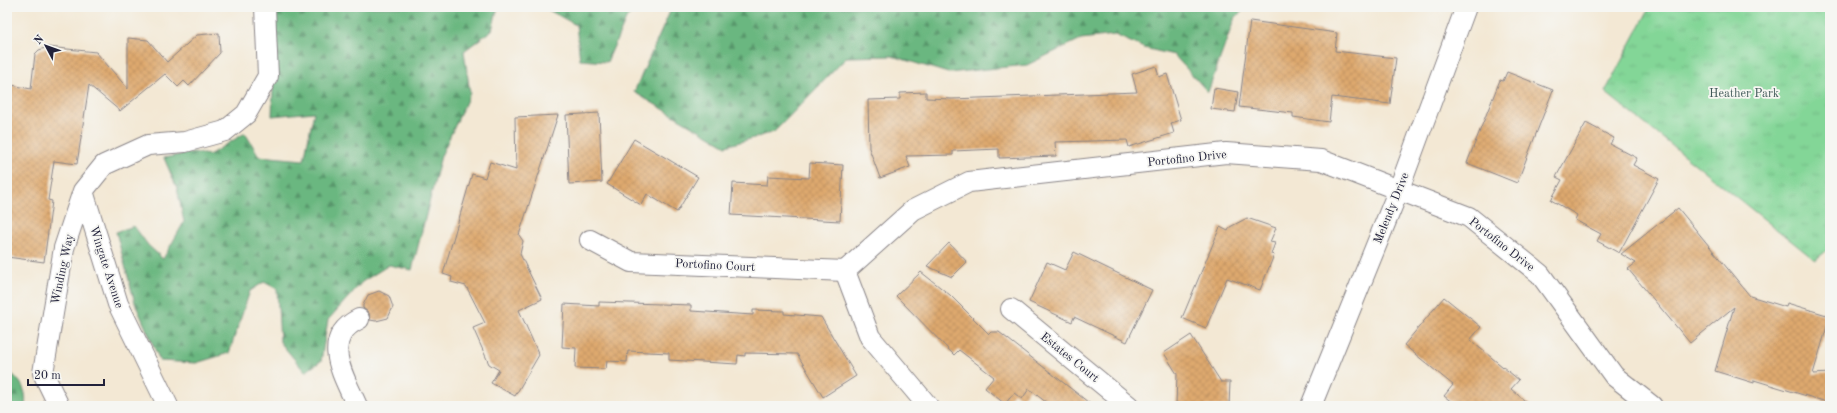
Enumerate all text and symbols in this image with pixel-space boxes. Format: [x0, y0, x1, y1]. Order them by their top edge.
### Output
north arrow [26, 26, 66, 66]
text: N [33, 33, 47, 47]
park label: Heather Park [1709, 88, 1779, 100]
street label: Portofino Drive [1147, 149, 1228, 169]
street label: Melendy Drive [1372, 171, 1412, 246]
street label: Portofino Drive [1466, 216, 1537, 274]
street label: Wingate Avenue [87, 225, 125, 310]
street label: Winding Way [50, 232, 76, 306]
street label: Portofino Court [675, 258, 755, 274]
street label: Estates Court [1038, 331, 1101, 385]
scale bar [28, 361, 104, 387]
text: 20 m [34, 370, 61, 382]

